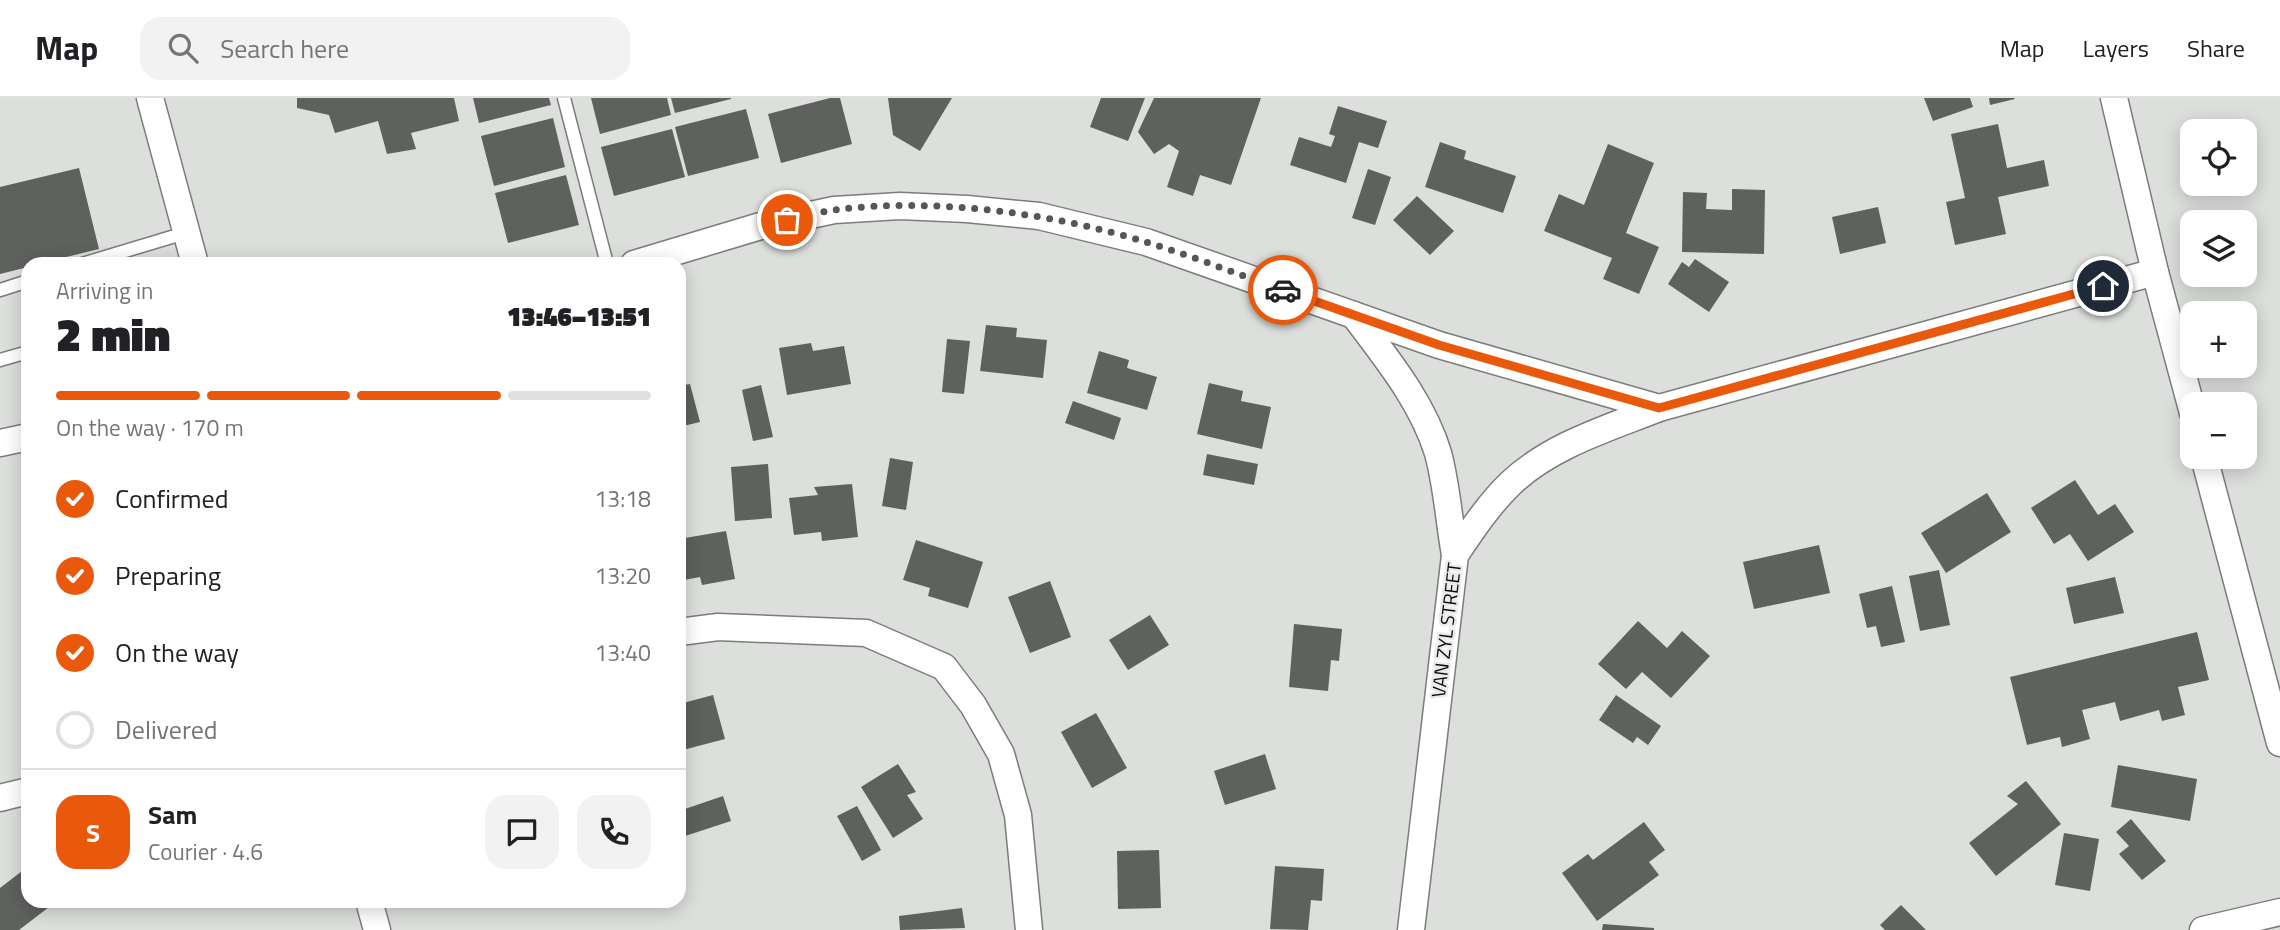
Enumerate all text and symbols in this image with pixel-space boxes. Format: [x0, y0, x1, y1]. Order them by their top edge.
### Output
search box [140, 17, 630, 80]
text: Map [35, 23, 98, 73]
icon: search [164, 29, 202, 67]
text: Search here [220, 29, 349, 68]
text: Map [2000, 30, 2045, 66]
text: Layers [2083, 30, 2149, 66]
text: Share [2187, 30, 2245, 66]
map controls [2180, 119, 2257, 469]
button: locate [2180, 119, 2257, 196]
pin [757, 190, 817, 250]
icon: bag [768, 201, 806, 239]
button: layers [2180, 210, 2257, 287]
courier [1248, 255, 1318, 325]
pin [2073, 256, 2133, 316]
icon: home [2084, 267, 2122, 305]
icon: car [1264, 271, 1302, 309]
text: Arriving in [56, 273, 153, 308]
text: 13:46–13:51 [507, 297, 651, 336]
text: 2 min [56, 299, 170, 369]
button: + [2180, 301, 2257, 378]
button: − [2180, 392, 2257, 469]
text: On the way · 170 m [56, 410, 244, 445]
text: Confirmed [115, 479, 229, 518]
icon: check [56, 480, 94, 518]
text: 13:18 [594, 481, 651, 516]
text: Preparing [115, 556, 221, 595]
icon: check [56, 557, 94, 595]
text: 13:20 [594, 558, 651, 593]
street label: VAN ZYL STREET [1423, 561, 1468, 699]
text: On the way [115, 633, 239, 672]
icon: check [56, 634, 94, 672]
text: 13:40 [594, 635, 651, 670]
text: Delivered [115, 710, 218, 749]
text: Sam [148, 795, 197, 834]
button: chat [485, 795, 559, 869]
button: phone [577, 795, 651, 869]
text: S [86, 813, 100, 852]
text: Courier · 4.6 [148, 834, 263, 869]

